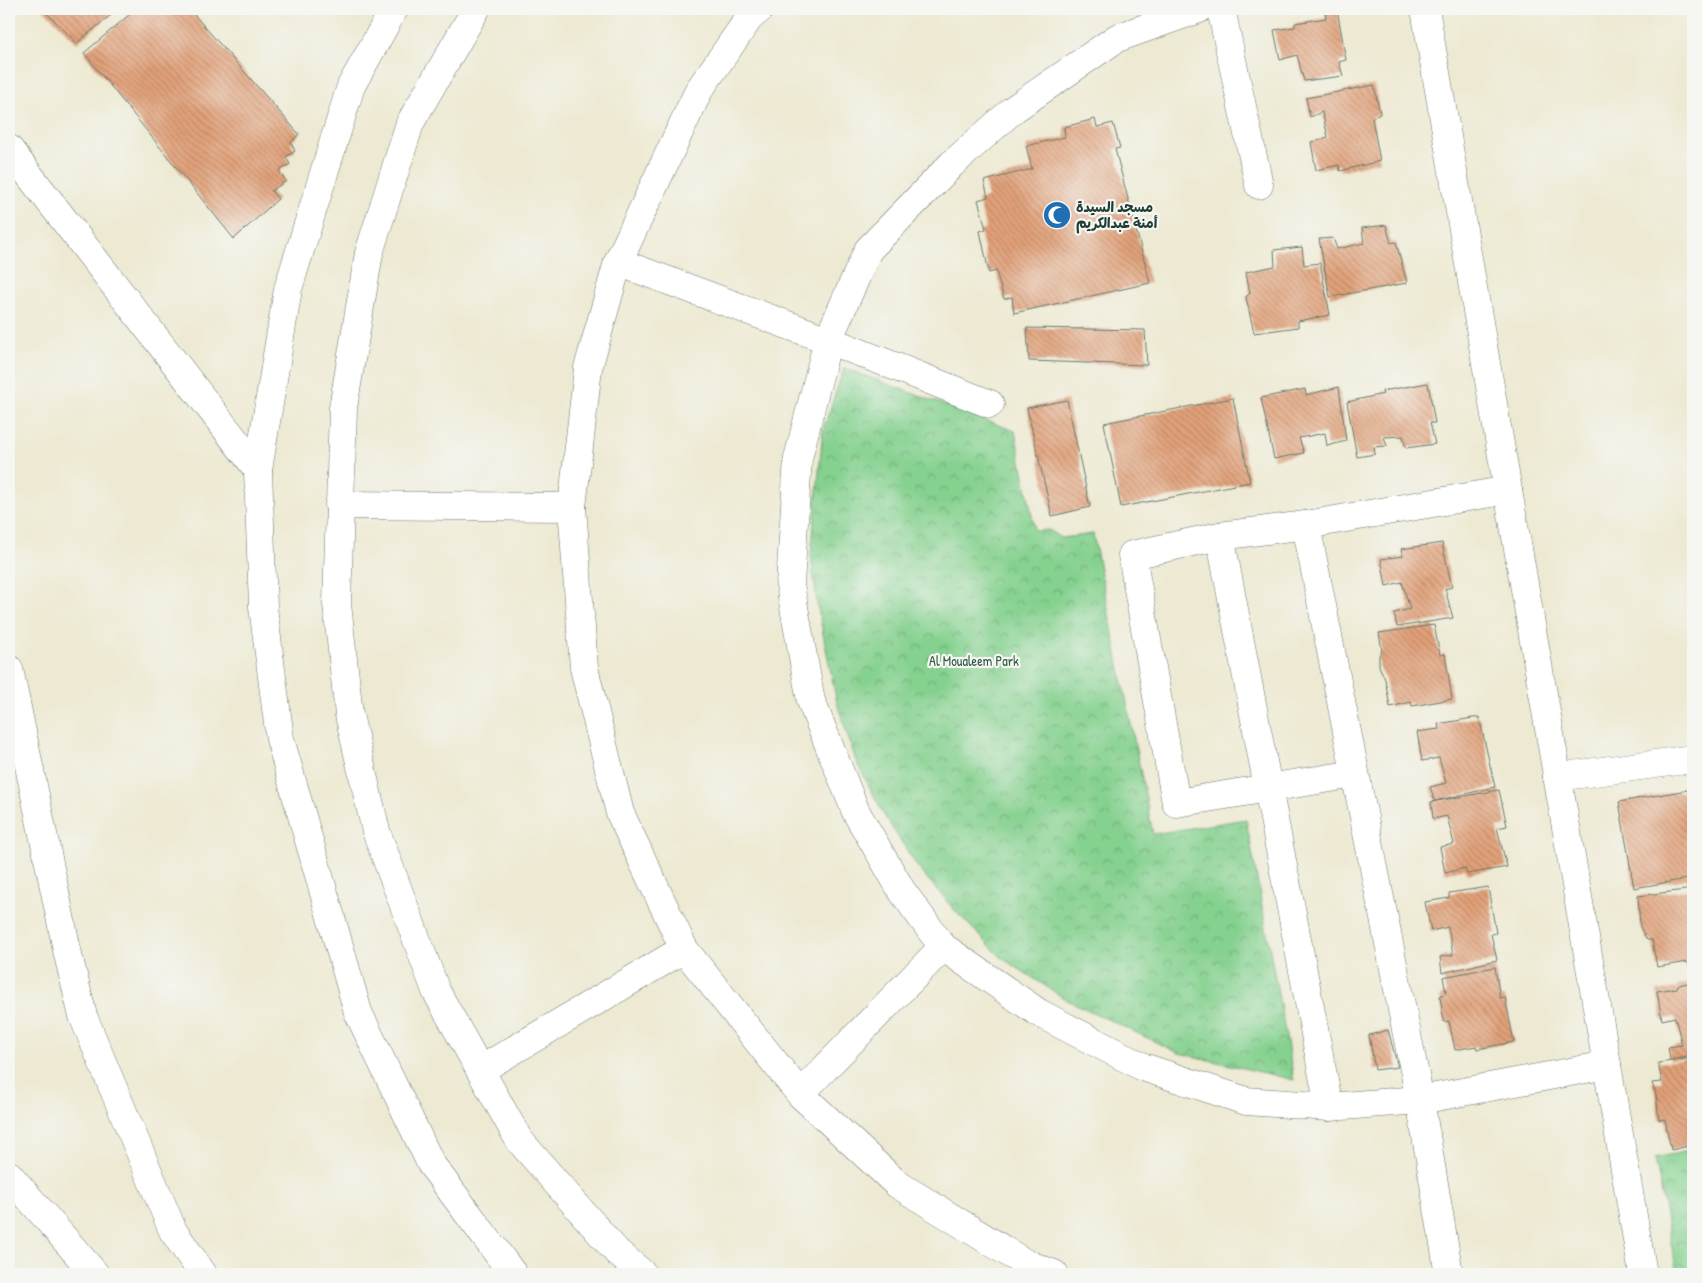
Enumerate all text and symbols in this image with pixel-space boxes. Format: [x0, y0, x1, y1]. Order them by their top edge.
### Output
place label: مسجد السيدة أمنة عبدالكريم [1076, 197, 1158, 234]
mosque icon: مسجد السيدة أمنة عبدالكريم [1042, 200, 1072, 230]
park label: Al Moualeem Park [929, 651, 1019, 670]

